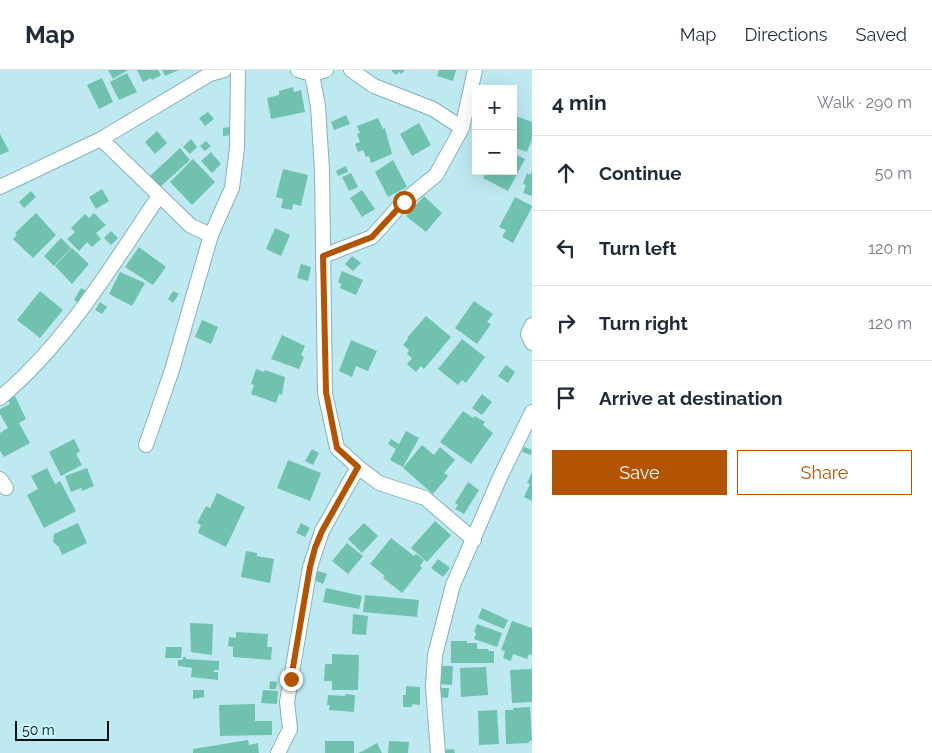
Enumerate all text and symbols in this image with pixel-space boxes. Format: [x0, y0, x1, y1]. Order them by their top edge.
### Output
text: Map [25, 20, 75, 49]
text: Map [680, 24, 716, 45]
text: Directions [744, 24, 828, 45]
text: Saved [856, 24, 907, 45]
map controls [472, 85, 517, 175]
button: + [472, 85, 517, 130]
text: 4 min [552, 90, 607, 115]
text: Walk · 290 m [817, 93, 912, 112]
button: − [472, 130, 517, 175]
icon: ahead [552, 159, 580, 187]
text: Continue [599, 162, 682, 184]
text: 50 m [875, 164, 912, 183]
route start [393, 191, 416, 214]
icon: left [552, 234, 580, 262]
text: Turn left [599, 237, 676, 259]
text: 120 m [868, 239, 912, 258]
icon: right [552, 309, 580, 337]
text: Turn right [599, 312, 688, 334]
text: 120 m [868, 314, 912, 333]
icon: arrive [552, 384, 580, 412]
text: Arrive at destination [599, 387, 783, 409]
button: Save [552, 450, 727, 495]
button: Share [737, 450, 912, 495]
route end [280, 668, 303, 691]
scale bar [15, 718, 109, 741]
text: 50 m [22, 722, 55, 738]

